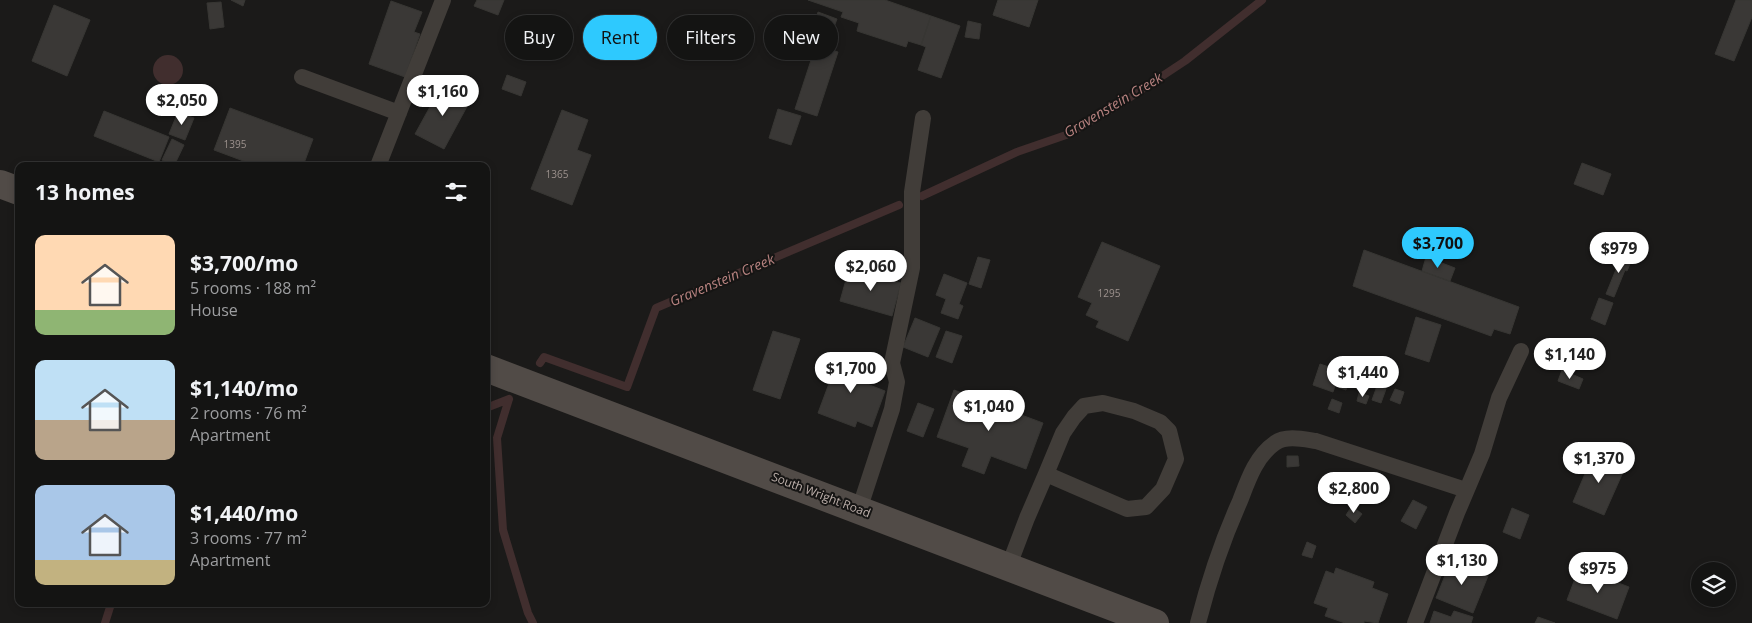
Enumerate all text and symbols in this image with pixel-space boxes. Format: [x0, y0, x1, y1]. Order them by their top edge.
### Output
chip: Buy [505, 15, 573, 60]
chip: Rent [583, 15, 657, 60]
chip: Filters [667, 15, 754, 60]
chip: New [764, 15, 838, 60]
water label: Gravenstein Creek [1060, 67, 1167, 142]
pin: $1,160 [402, 74, 484, 117]
text: $1,160 [418, 80, 468, 102]
pin: $2,050 [141, 84, 223, 126]
text: $2,050 [157, 89, 207, 111]
house number: 1395 [224, 137, 247, 151]
house number: 1365 [546, 167, 569, 181]
text: 13 homes [35, 178, 135, 206]
icon: filters [442, 178, 470, 206]
pin: $3,700 [1397, 226, 1479, 269]
text: $3,700 [1413, 232, 1463, 254]
pin: $979 [1589, 232, 1649, 274]
text: $979 [1601, 237, 1637, 259]
water label: Gravenstein Creek [667, 248, 778, 310]
text: $3,700/mo [190, 249, 298, 277]
pin: $2,060 [830, 250, 912, 292]
icon: home [75, 255, 135, 315]
text: $2,060 [846, 255, 896, 277]
text: 5 rooms · 188 m² [190, 277, 316, 299]
house number: 1295 [1098, 286, 1121, 300]
text: House [190, 299, 238, 321]
pin: $1,140 [1529, 338, 1611, 380]
text: $1,140 [1545, 343, 1595, 365]
pin: $1,700 [810, 352, 892, 394]
pin: $1,440 [1322, 356, 1404, 398]
text: $1,700 [826, 357, 876, 379]
text: $1,440 [1338, 361, 1388, 383]
text: $1,140/mo [190, 374, 298, 402]
icon: home [75, 380, 135, 440]
pin: $1,040 [948, 390, 1030, 432]
text: $1,040 [964, 395, 1014, 417]
text: 2 rooms · 76 m² [190, 402, 307, 424]
text: Apartment [190, 424, 270, 446]
pin: $1,370 [1558, 442, 1640, 484]
text: $1,370 [1574, 447, 1624, 469]
street label: South Wright Road [769, 468, 873, 521]
pin: $2,800 [1313, 472, 1395, 514]
text: $2,800 [1329, 477, 1379, 499]
text: $1,440/mo [190, 499, 298, 527]
icon: home [75, 505, 135, 565]
text: 3 rooms · 77 m² [190, 527, 307, 549]
pin: $1,130 [1421, 544, 1503, 586]
text: Apartment [190, 549, 270, 571]
text: $1,130 [1437, 549, 1487, 571]
pin: $975 [1568, 552, 1628, 594]
text: $975 [1580, 557, 1616, 579]
map controls [1691, 562, 1736, 607]
button: layers [1691, 562, 1736, 607]

